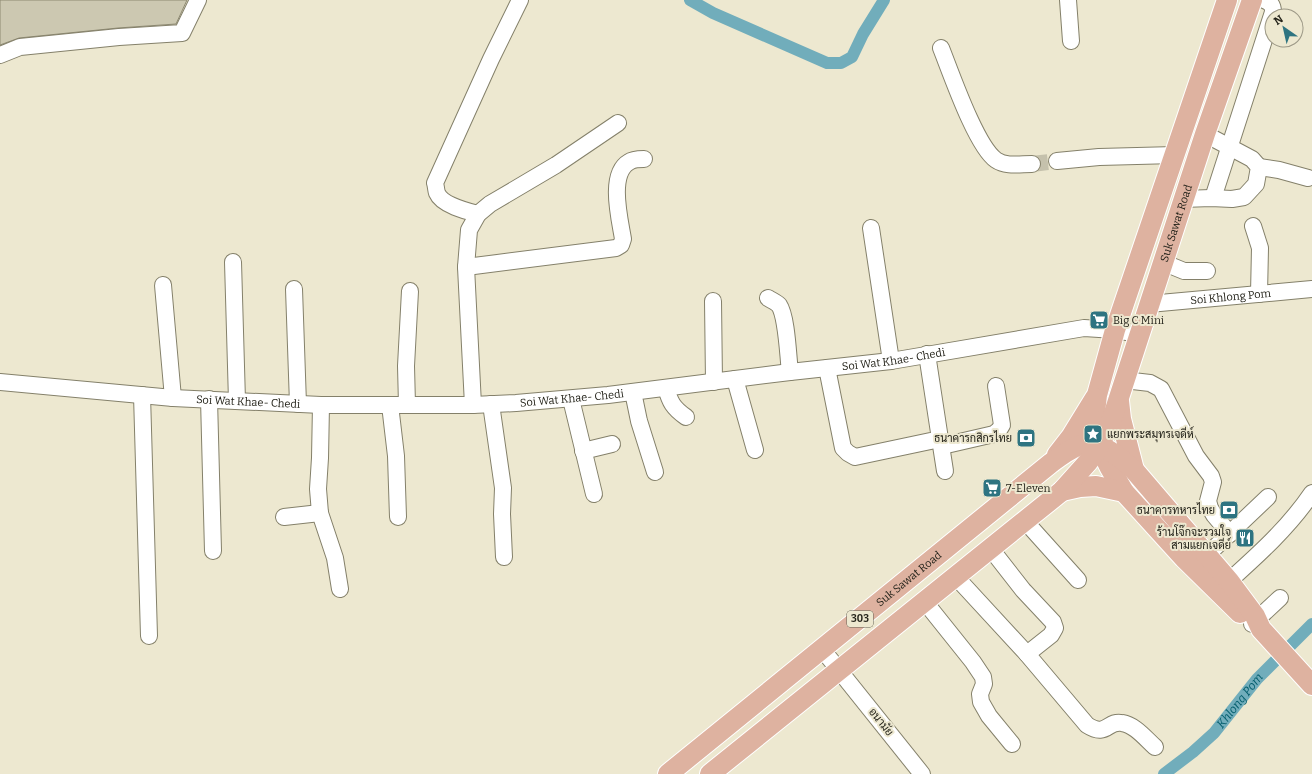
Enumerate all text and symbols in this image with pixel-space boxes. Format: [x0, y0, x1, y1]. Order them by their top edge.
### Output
north arrow [1264, 8, 1304, 48]
text: N [1272, 12, 1286, 28]
street label: Suk Sawat Road [1157, 182, 1195, 263]
street label: Soi Khlong Pom [1190, 286, 1272, 307]
supermarket icon: Big C Mini [1088, 309, 1110, 331]
place label: Big C Mini [1113, 314, 1165, 327]
street label: Soi Wat Khae- Chedi [841, 345, 947, 373]
street label: Soi Wat Khae- Chedi [519, 386, 625, 409]
street label: Soi Wat Khae- Chedi [196, 393, 301, 411]
place icon: แยกพระสมุทรเจดีห์ [1082, 423, 1104, 445]
place label: แยกพระสมุทรเจดีห์ [1107, 426, 1194, 443]
bank icon: ธนาคารกสิกรไทย [1015, 427, 1037, 449]
place label: ธนาคารกสิกรไทย [934, 430, 1012, 445]
supermarket icon: 7-Eleven [981, 477, 1003, 499]
place label: 7-Eleven [1006, 482, 1051, 495]
bank icon: ธนาคารทหารไทย [1218, 499, 1240, 521]
place label: ธนาคารทหารไทย [1137, 502, 1215, 517]
place label: ร้านโจ๊กจะรวมใจ สามแยกเจดีย์ [1157, 524, 1231, 552]
restaurant icon: ร้านโจ๊กจะรวมใจ สามแยกเจดีย์ [1234, 527, 1256, 549]
street label: Suk Sawat Road [873, 548, 944, 609]
road number: 303 [847, 611, 873, 627]
water label: Khlong Pom [1214, 670, 1266, 731]
street label: อนามัย [866, 705, 897, 738]

